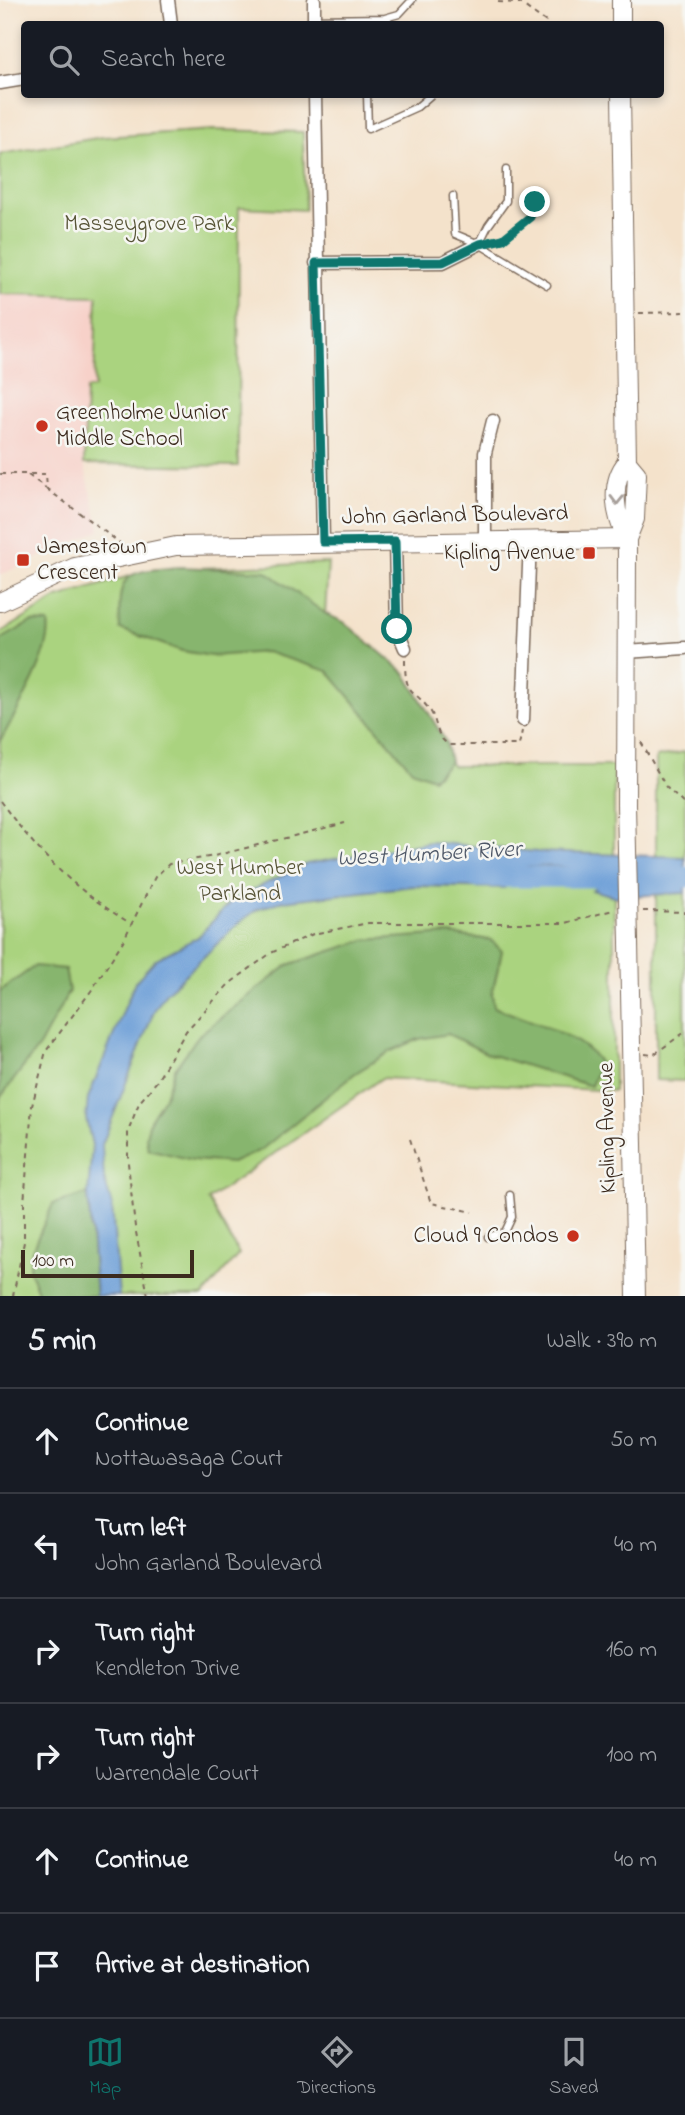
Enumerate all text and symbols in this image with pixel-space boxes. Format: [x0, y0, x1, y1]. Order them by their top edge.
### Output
search box [21, 21, 664, 98]
icon: search [45, 41, 83, 79]
text: Search here [101, 41, 226, 79]
route end [519, 186, 550, 217]
park label: Masseygrove Park [64, 208, 235, 243]
place label: Greenholme Junior Middle School [56, 397, 229, 456]
marker: Greenholme Junior Middle School [34, 418, 50, 434]
one-way arrow [609, 495, 625, 506]
street label: John Garland Boulevard [341, 498, 569, 534]
place label: Jamestown Crescent [37, 531, 147, 590]
place label: Kipling Avenue [444, 537, 576, 571]
marker: Kipling Avenue [581, 545, 597, 561]
marker: Jamestown Crescent [15, 552, 31, 568]
route start [381, 613, 412, 644]
water label: West Humber River [336, 833, 525, 877]
park label: West Humber Parkland [176, 852, 304, 911]
street label: Kipling Avenue [590, 1061, 627, 1194]
place label: Cloud 9 Condos [414, 1220, 559, 1253]
marker: Cloud 9 Condos [565, 1228, 581, 1244]
scale bar [21, 1247, 194, 1279]
text: 100 m [32, 1248, 74, 1275]
text: 5 min [28, 1320, 96, 1364]
text: Walk · 390 m [546, 1325, 657, 1358]
text: Continue [95, 1405, 188, 1443]
icon: ahead [28, 1422, 66, 1460]
text: 50 m [610, 1424, 657, 1457]
text: Nottawasaga Court [95, 1443, 283, 1476]
text: Turn left [95, 1510, 186, 1548]
icon: left [28, 1527, 66, 1565]
text: 40 m [614, 1529, 657, 1562]
text: John Garland Boulevard [95, 1548, 322, 1581]
text: Turn right [95, 1615, 195, 1653]
icon: right [28, 1632, 66, 1670]
text: 160 m [606, 1634, 657, 1667]
text: Kendleton Drive [95, 1653, 240, 1686]
text: Turn right [95, 1720, 195, 1758]
icon: right [28, 1737, 66, 1775]
text: 100 m [606, 1739, 657, 1772]
text: Warrendale Court [95, 1758, 259, 1791]
icon: ahead [28, 1842, 66, 1880]
text: Continue [95, 1842, 188, 1880]
text: 40 m [614, 1844, 657, 1877]
icon: arrive [28, 1947, 66, 1985]
text: Arrive at destination [95, 1947, 310, 1985]
tab: Map [86, 2033, 124, 2102]
tab: Directions [297, 2033, 376, 2102]
tab: Saved [549, 2033, 599, 2102]

